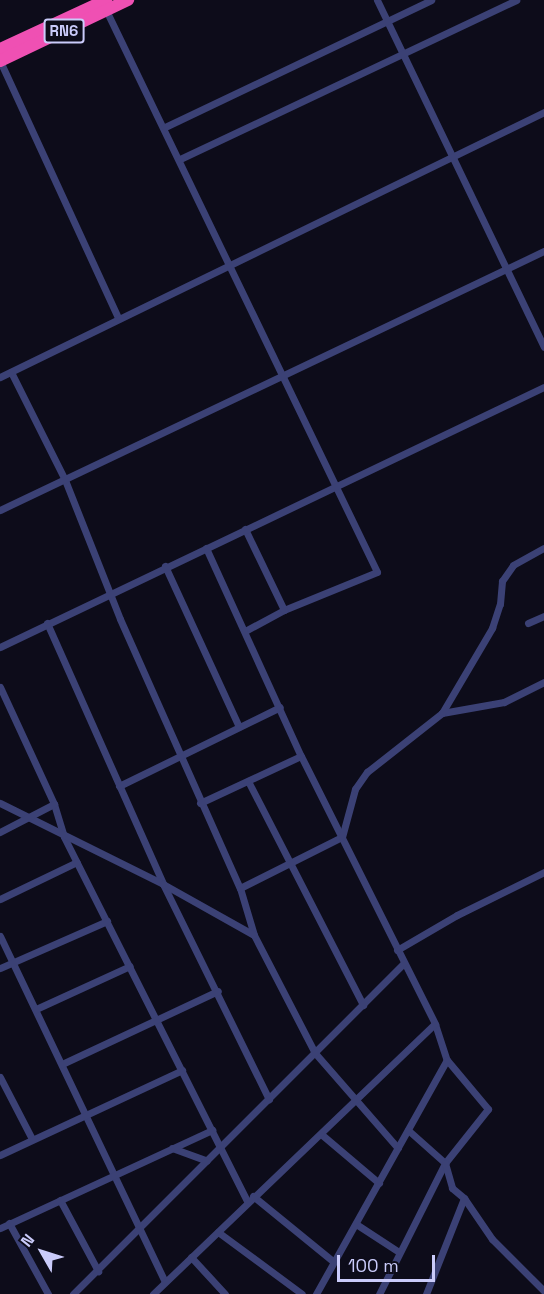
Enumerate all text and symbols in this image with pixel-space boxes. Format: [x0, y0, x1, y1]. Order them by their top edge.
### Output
road number: RN6 [43, 19, 85, 43]
north arrow [12, 1222, 72, 1282]
text: N [16, 1230, 39, 1251]
scale bar [340, 1243, 438, 1281]
text: 100 m [348, 1254, 399, 1277]

